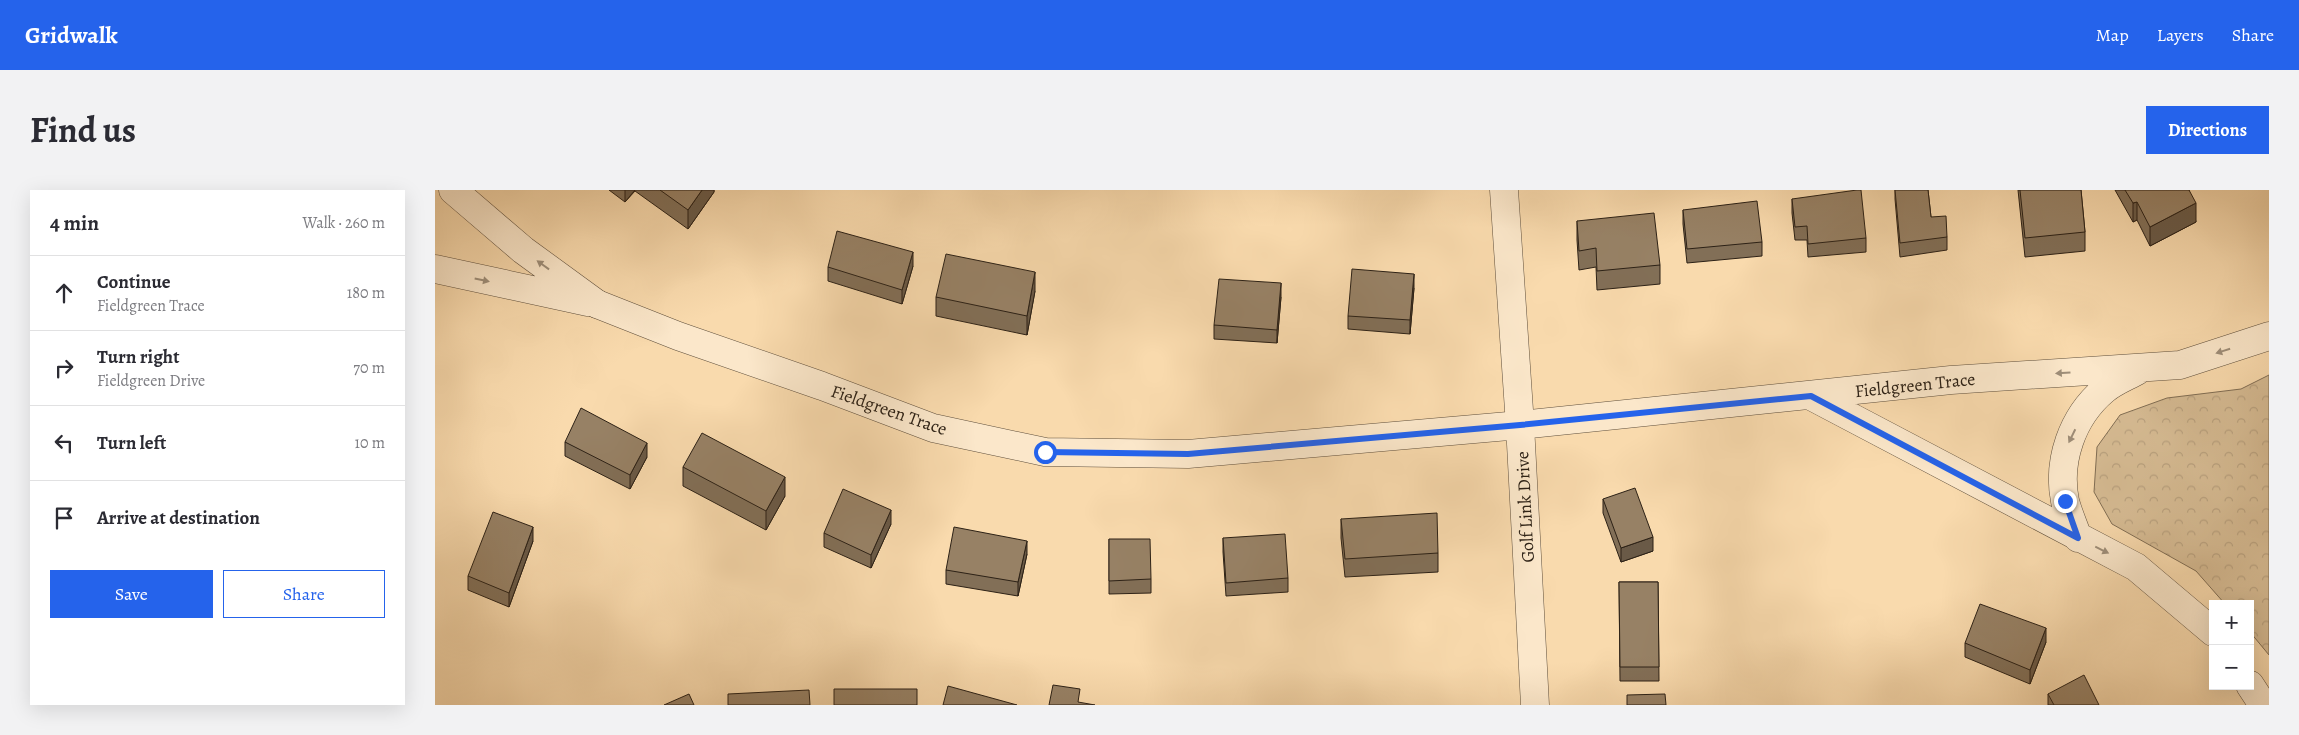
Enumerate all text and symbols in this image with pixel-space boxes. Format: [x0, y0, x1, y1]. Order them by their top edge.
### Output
text: Gridwalk [25, 19, 118, 51]
text: Map [2096, 23, 2129, 47]
text: Layers [2157, 23, 2204, 47]
text: Share [2232, 23, 2274, 47]
text: Find us [30, 106, 136, 154]
button: Directions [2146, 106, 2269, 154]
text: 4 min [50, 209, 99, 237]
text: Walk · 260 m [303, 212, 385, 234]
one-way arrow [537, 259, 550, 270]
text: Continue [97, 269, 171, 295]
one-way arrow [475, 276, 490, 284]
icon: ahead [50, 279, 78, 307]
text: 180 m [347, 282, 385, 304]
text: Fieldgreen Trace [97, 295, 205, 317]
text: Turn right [97, 344, 179, 370]
one-way arrow [2215, 348, 2230, 355]
icon: right [50, 354, 78, 382]
text: 70 m [353, 357, 385, 379]
street label: Fieldgreen Trace [1853, 367, 1977, 403]
one-way arrow [2054, 369, 2070, 377]
text: Fieldgreen Drive [97, 370, 205, 392]
street label: Fieldgreen Trace [828, 379, 950, 441]
icon: left [50, 429, 78, 457]
one-way arrow [2068, 429, 2076, 443]
text: Turn left [97, 430, 166, 456]
text: 10 m [355, 432, 385, 454]
route start [1034, 441, 1057, 464]
street label: Golf Link Drive [1510, 451, 1540, 563]
route end [2054, 490, 2077, 513]
icon: arrive [50, 504, 78, 532]
text: Arrive at destination [97, 505, 260, 531]
one-way arrow [2094, 546, 2109, 554]
button: Save [50, 570, 213, 618]
button: Share [223, 570, 385, 618]
map controls [2209, 600, 2254, 690]
button: + [2209, 600, 2254, 645]
button: − [2209, 645, 2254, 690]

